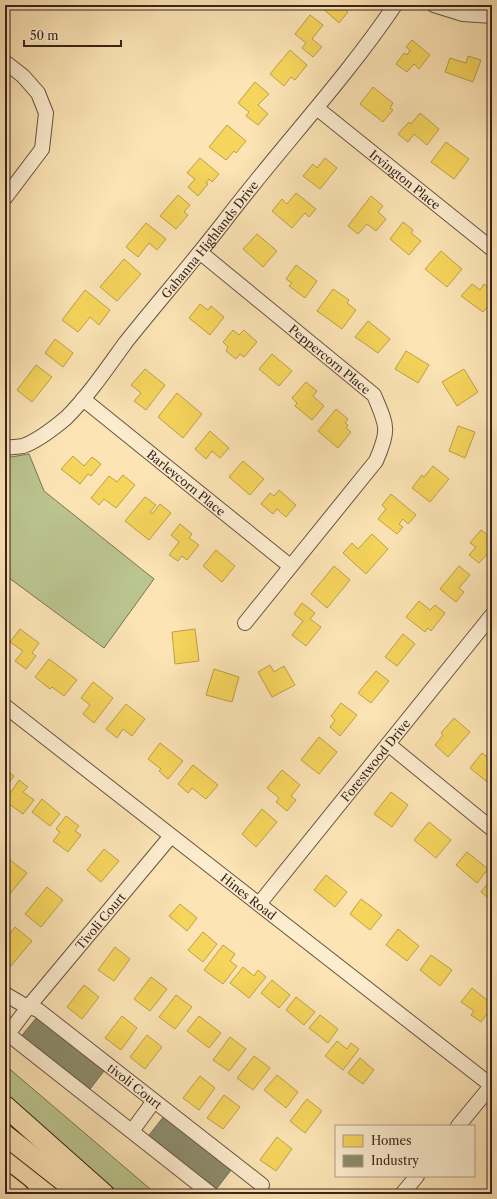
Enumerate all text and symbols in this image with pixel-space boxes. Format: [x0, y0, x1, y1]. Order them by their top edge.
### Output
scale bar [24, 22, 121, 48]
text: 50 m [30, 28, 59, 43]
street label: Irvington Place [367, 146, 444, 212]
street label: Gahanna Highlands Drive [158, 177, 261, 301]
street label: Peppercorn Place [286, 321, 374, 397]
street label: Barleycorn Place [144, 446, 229, 519]
street label: Forestwood Drive [337, 715, 413, 804]
street label: Hines Road [218, 870, 280, 923]
street label: Tivoli Court [72, 889, 129, 952]
street label: tivoli Court [105, 1060, 166, 1112]
legend [335, 1125, 475, 1177]
text: Homes [371, 1133, 411, 1148]
text: Industry [371, 1153, 419, 1168]

